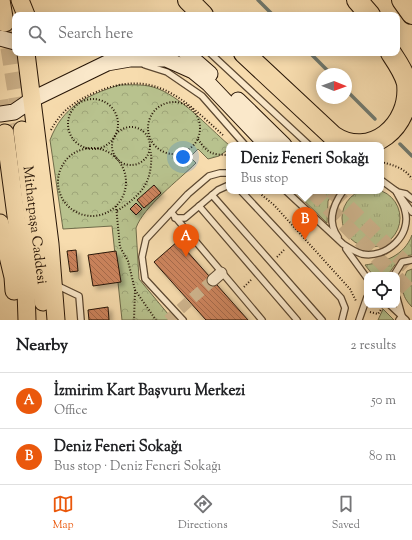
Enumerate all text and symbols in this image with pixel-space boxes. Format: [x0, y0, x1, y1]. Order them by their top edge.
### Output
search box [12, 12, 400, 56]
icon: search [26, 23, 48, 45]
text: Search here [58, 24, 133, 45]
north arrow [316, 68, 352, 104]
popup [226, 142, 384, 194]
your location [173, 147, 193, 167]
text: Deniz Feneri Sokağı [241, 149, 369, 170]
street label: Mithatpaşa Caddesi [16, 165, 51, 286]
text: Bus stop [241, 170, 288, 188]
pin: B [292, 207, 318, 240]
pin: A [173, 224, 199, 257]
map controls [364, 272, 400, 308]
button: locate [364, 272, 400, 308]
text: Nearby [16, 334, 68, 358]
text: 2 results [351, 337, 396, 355]
text: İzmirim Kart Başvuru Merkezi [54, 381, 245, 402]
text: A [24, 392, 34, 410]
text: 50 m [371, 392, 396, 410]
text: Office [54, 402, 87, 420]
text: Deniz Feneri Sokağı [54, 437, 182, 458]
text: B [25, 448, 33, 466]
text: 80 m [369, 448, 396, 466]
text: Bus stop · Deniz Feneri Sokağı [54, 458, 221, 476]
tab: Map [52, 493, 74, 533]
tab: Directions [178, 493, 228, 533]
tab: Saved [332, 493, 360, 533]

